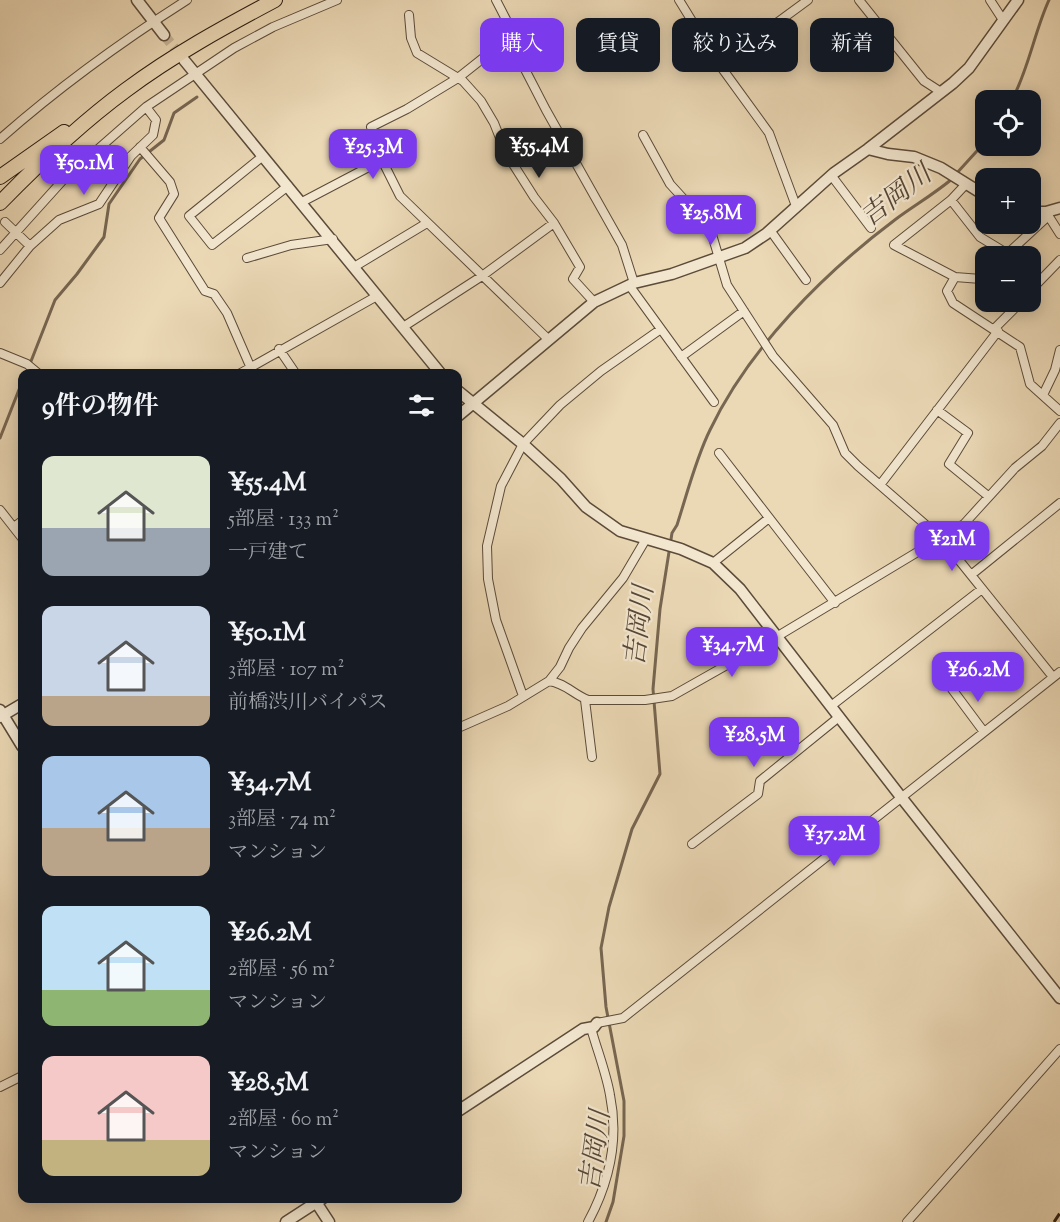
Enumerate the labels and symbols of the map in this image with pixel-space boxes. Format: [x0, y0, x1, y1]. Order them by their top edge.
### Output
pin: ¥55.4M [490, 128, 588, 179]
pin: ¥25.3M [324, 129, 422, 180]
pin: ¥50.1M [35, 145, 133, 196]
water label: 吉岡川 [853, 155, 943, 237]
pin: ¥25.8M [662, 195, 760, 246]
pin: ¥21M [916, 521, 988, 572]
water label: 吉岡川 [617, 580, 666, 669]
pin: ¥34.7M [683, 627, 781, 678]
pin: ¥26.2M [929, 652, 1027, 703]
pin: ¥28.5M [705, 717, 803, 768]
pin: ¥37.2M [785, 816, 883, 867]
water label: 吉岡川 [572, 1105, 622, 1194]

